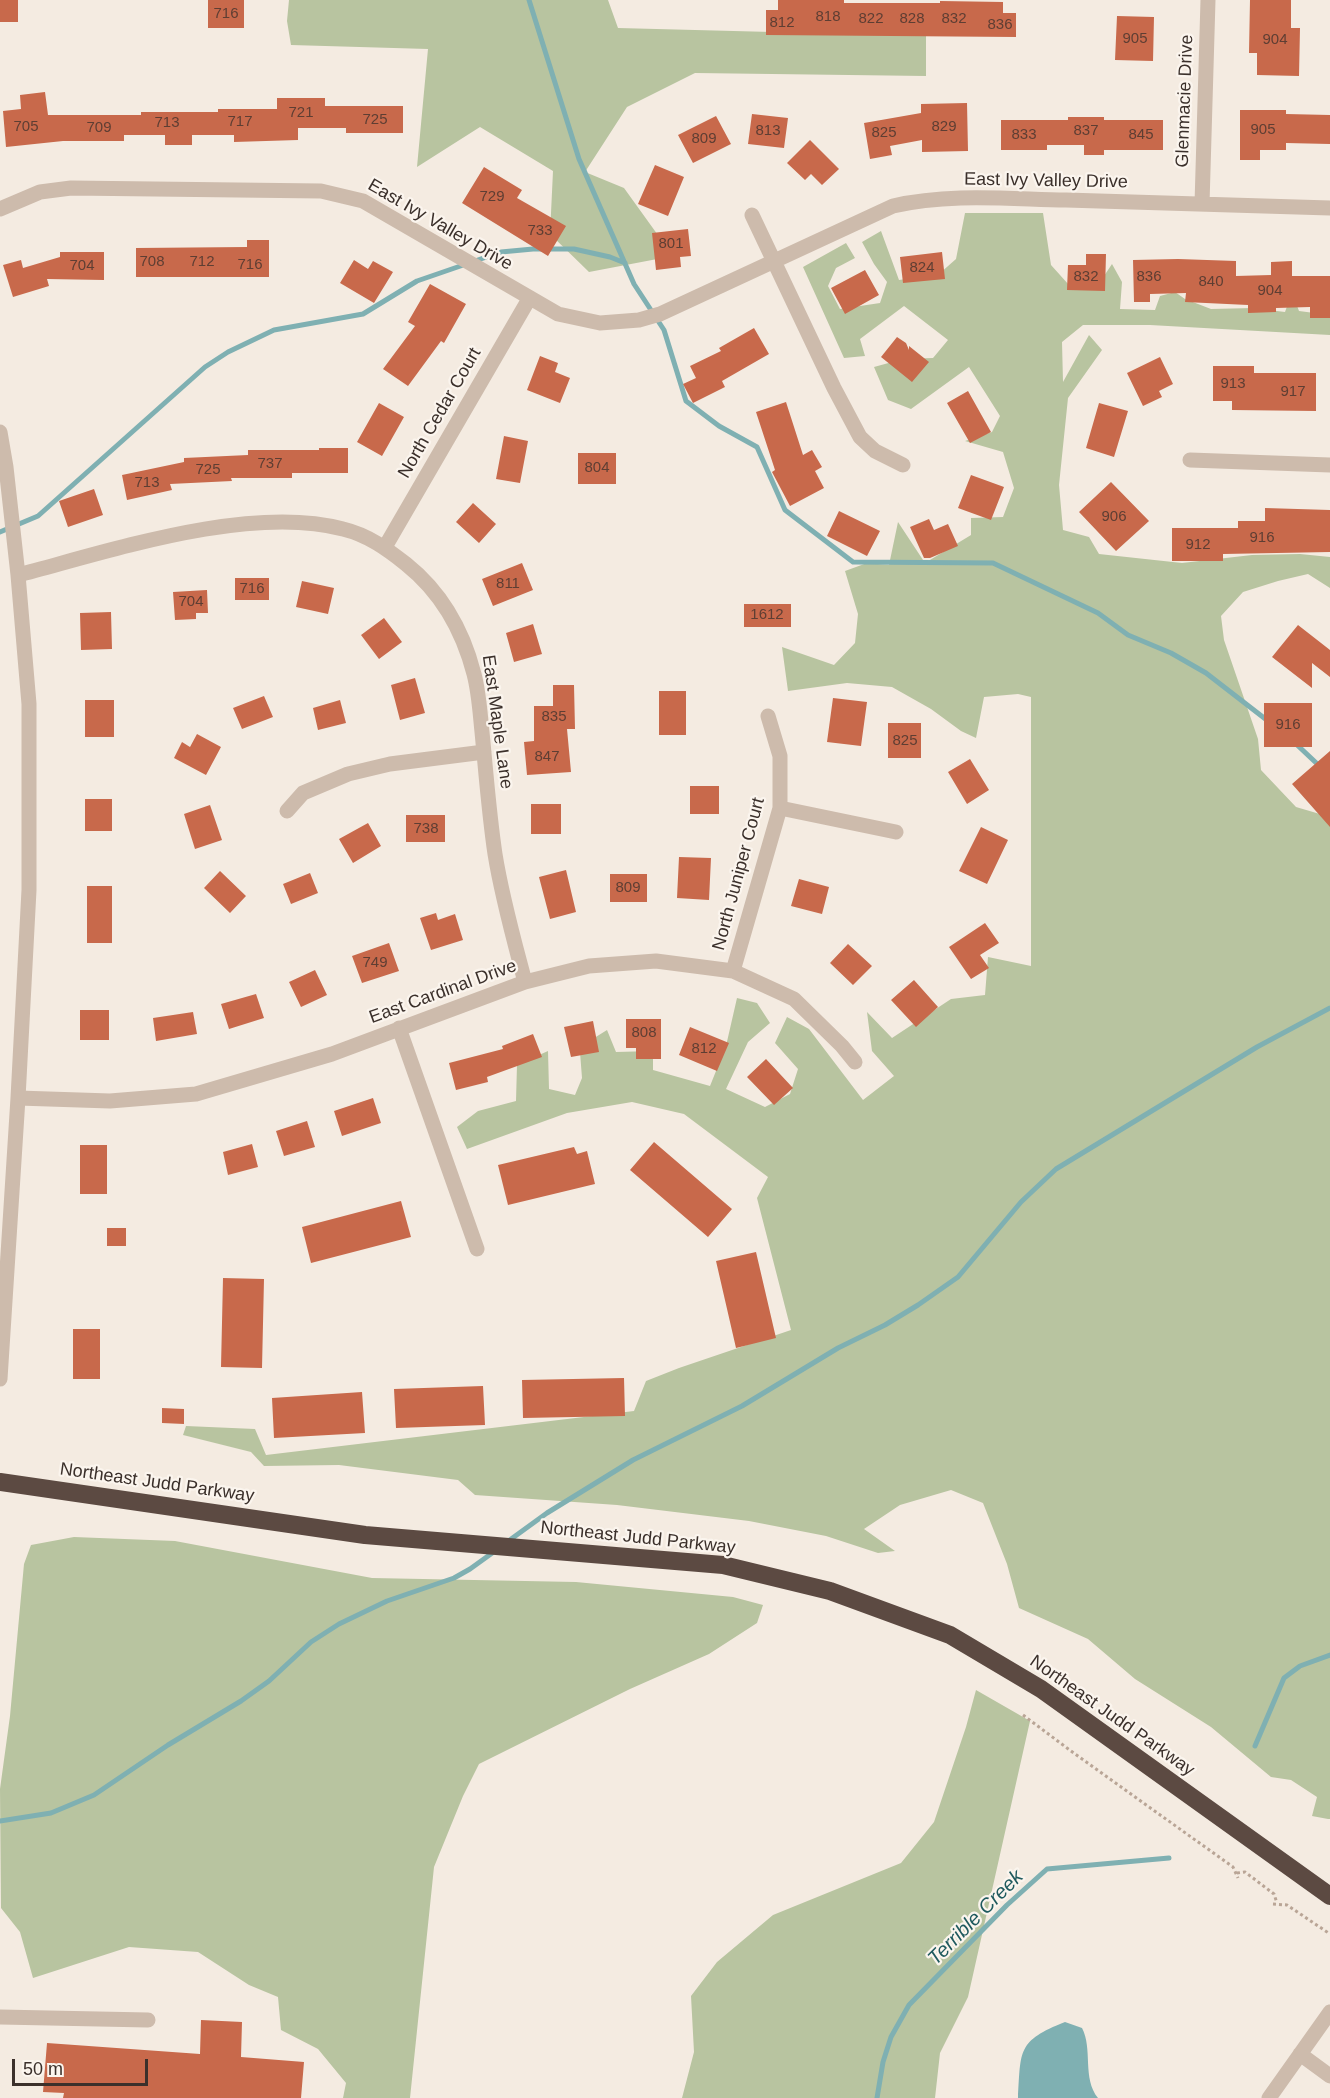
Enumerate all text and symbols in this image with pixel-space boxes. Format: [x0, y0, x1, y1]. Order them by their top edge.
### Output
house number: 716 [213, 5, 239, 23]
house number: 818 [815, 8, 841, 26]
house number: 822 [858, 10, 884, 28]
house number: 828 [899, 10, 925, 28]
house number: 832 [941, 10, 967, 28]
house number: 812 [769, 14, 795, 32]
house number: 836 [987, 16, 1013, 34]
house number: 905 [1122, 30, 1148, 48]
house number: 904 [1262, 31, 1288, 49]
street label: Glenmacie Drive [1172, 34, 1198, 168]
house number: 721 [288, 104, 314, 122]
house number: 725 [362, 111, 388, 129]
house number: 717 [227, 113, 253, 131]
house number: 713 [154, 114, 180, 132]
house number: 705 [13, 118, 39, 136]
house number: 829 [931, 118, 957, 136]
house number: 709 [86, 119, 112, 137]
house number: 905 [1250, 121, 1276, 139]
house number: 813 [755, 122, 781, 140]
house number: 837 [1073, 122, 1099, 140]
house number: 825 [871, 124, 897, 142]
house number: 833 [1011, 126, 1037, 144]
house number: 845 [1128, 126, 1154, 144]
house number: 809 [691, 130, 717, 148]
street label: East Ivy Valley Drive [964, 169, 1128, 193]
street label: East Ivy Valley Drive [364, 175, 516, 275]
house number: 729 [479, 188, 505, 206]
house number: 733 [527, 222, 553, 240]
house number: 801 [658, 235, 684, 253]
house number: 708 [139, 253, 165, 271]
house number: 712 [189, 253, 215, 271]
house number: 716 [237, 256, 263, 274]
house number: 704 [69, 257, 95, 275]
house number: 824 [909, 259, 935, 277]
house number: 832 [1073, 268, 1099, 286]
house number: 836 [1136, 268, 1162, 286]
house number: 840 [1198, 273, 1224, 291]
house number: 904 [1257, 282, 1283, 300]
street label: North Cedar Court [394, 344, 486, 482]
house number: 913 [1220, 375, 1246, 393]
house number: 917 [1280, 383, 1306, 401]
house number: 737 [257, 455, 283, 473]
house number: 804 [584, 459, 610, 477]
house number: 725 [195, 461, 221, 479]
house number: 713 [134, 474, 160, 492]
house number: 906 [1101, 508, 1127, 526]
house number: 916 [1249, 529, 1275, 547]
house number: 912 [1185, 536, 1211, 554]
house number: 811 [496, 575, 520, 593]
house number: 716 [239, 580, 265, 598]
house number: 704 [178, 593, 204, 611]
house number: 1612 [750, 606, 784, 624]
street label: East Maple Lane [477, 654, 517, 790]
house number: 835 [541, 708, 567, 726]
house number: 916 [1275, 716, 1301, 734]
house number: 825 [892, 732, 918, 750]
house number: 847 [534, 748, 560, 766]
street label: North Juniper Court [708, 795, 770, 953]
house number: 738 [413, 820, 439, 838]
house number: 809 [615, 879, 641, 897]
house number: 749 [362, 954, 388, 972]
street label: East Cardinal Drive [366, 955, 520, 1029]
house number: 808 [631, 1024, 657, 1042]
house number: 812 [691, 1040, 717, 1058]
street label: Northeast Judd Parkway [58, 1459, 256, 1507]
street label: Northeast Judd Parkway [539, 1517, 737, 1559]
street label: Northeast Judd Parkway [1025, 1651, 1199, 1781]
water label: Terrible Creek [923, 1865, 1029, 1971]
scale bar [15, 2047, 152, 2085]
text: 50 m [23, 2059, 63, 2079]

